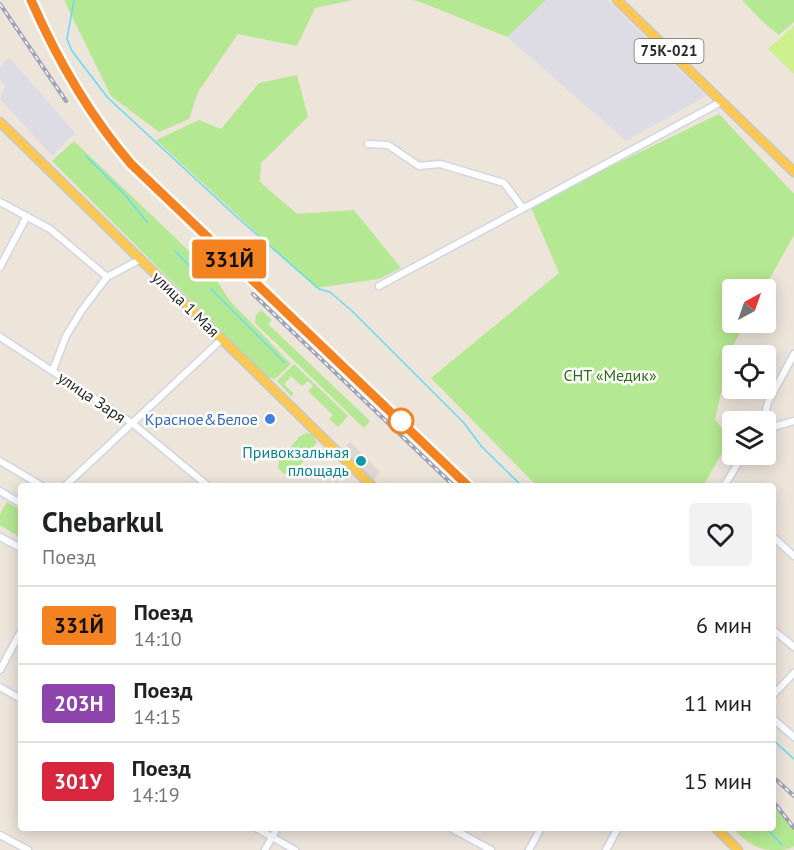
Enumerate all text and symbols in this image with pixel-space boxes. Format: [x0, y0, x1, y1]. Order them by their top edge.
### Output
road number: 75К-021 [634, 39, 704, 63]
line badge: 331Й [187, 240, 271, 278]
text: 331Й [204, 246, 254, 273]
street label: улица 1 Мая [148, 267, 224, 341]
north arrow [722, 279, 776, 333]
map controls [722, 279, 776, 465]
button: locate [722, 345, 776, 399]
park label: СНТ «Медик» [563, 365, 657, 385]
street label: улица Заря [54, 367, 130, 427]
unlabelled marker [388, 408, 414, 434]
place label: Красное&Белое [145, 409, 258, 429]
button: layers [722, 411, 776, 465]
marker: Красное&Белое [263, 412, 277, 426]
place label: Привокзальная площадь [242, 442, 349, 480]
marker: Привокзальная площадь [354, 454, 368, 468]
text: Chebarkul [42, 503, 163, 540]
button: heart [689, 503, 752, 566]
text: Поезд [42, 544, 96, 570]
text: Поезд [134, 598, 193, 626]
text: 6 мин [696, 611, 752, 639]
text: 331Й [54, 612, 104, 639]
text: 14:10 [134, 626, 182, 652]
text: Поезд [133, 676, 192, 704]
text: 11 мин [684, 689, 752, 717]
text: 203Н [54, 690, 103, 717]
text: 14:15 [133, 704, 181, 730]
text: Поезд [132, 754, 191, 782]
text: 15 мин [684, 767, 752, 795]
text: 301У [54, 768, 102, 795]
text: 14:19 [132, 782, 180, 808]

